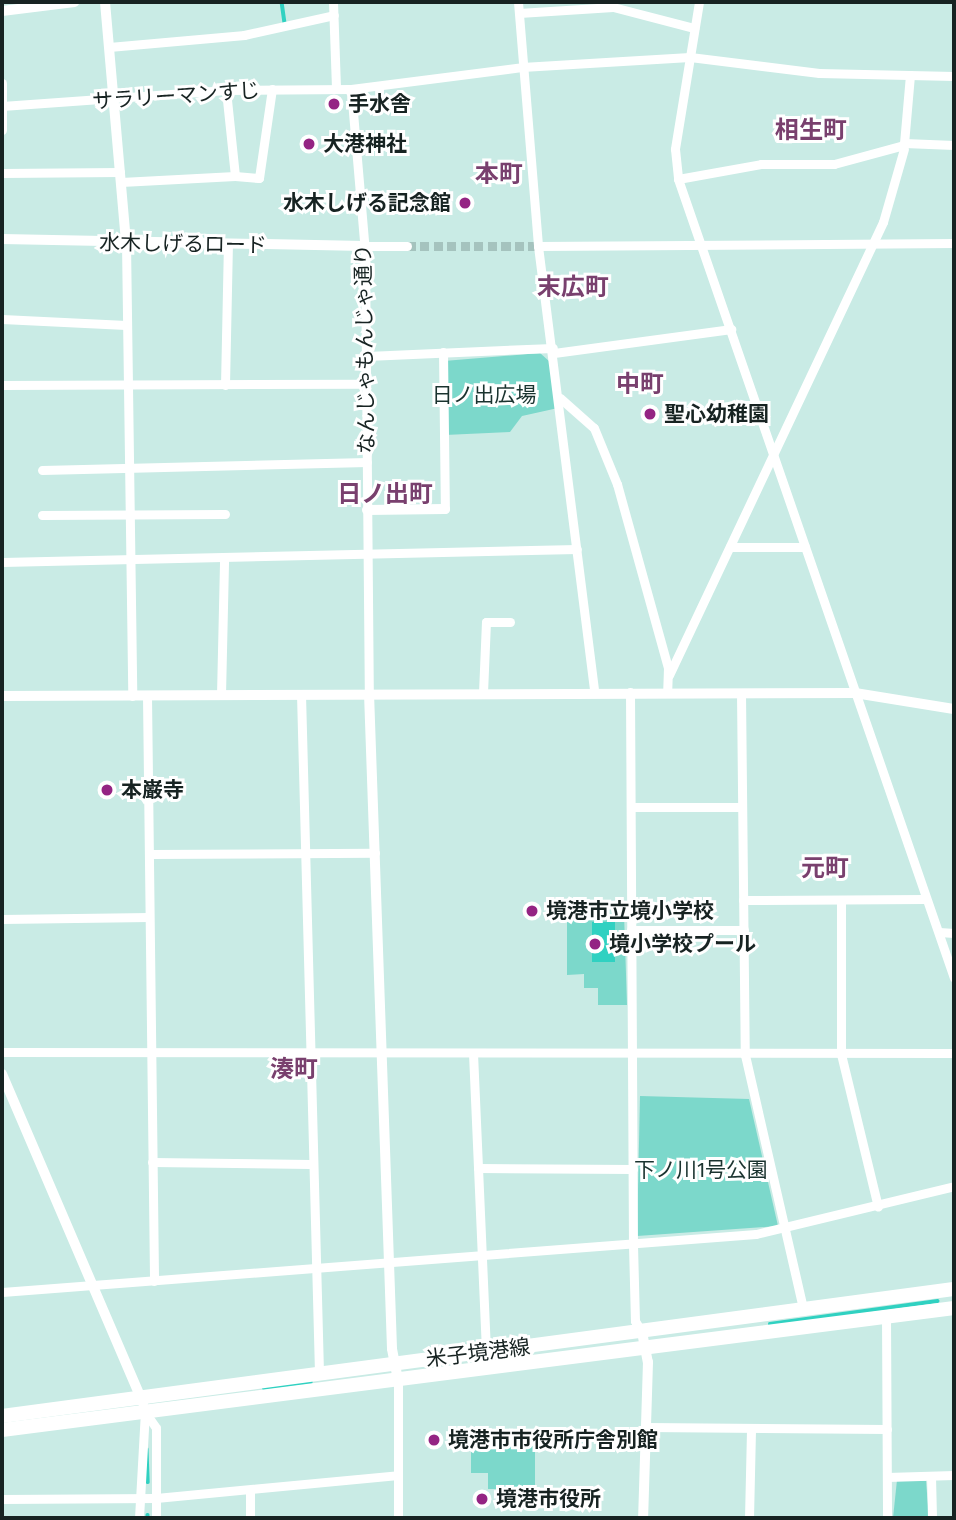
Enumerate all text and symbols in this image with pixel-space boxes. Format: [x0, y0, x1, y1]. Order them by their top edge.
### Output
street label: サラリーマンすじ [91, 78, 261, 114]
place label: 手水舎 [348, 91, 411, 117]
marker: 手水舎 [326, 96, 342, 112]
district label: 相生町 [775, 117, 847, 145]
place label: 大港神社 [323, 131, 407, 157]
marker: 大港神社 [301, 136, 317, 152]
district label: 本町 [475, 161, 523, 189]
place label: 水木しげる記念館 [283, 190, 451, 216]
marker: 水木しげる記念館 [457, 195, 473, 211]
street label: 水木しげるロード [99, 230, 267, 258]
street label: なんじゃもんじゃ通り [351, 244, 379, 454]
district label: 末広町 [537, 274, 609, 302]
district label: 中町 [616, 371, 664, 399]
park label: 日ノ出広場 [432, 382, 536, 408]
place label: 聖心幼稚園 [664, 401, 769, 427]
marker: 聖心幼稚園 [642, 406, 658, 422]
district label: 日ノ出町 [337, 481, 433, 509]
place label: 本巌寺 [121, 777, 184, 803]
marker: 本巌寺 [99, 782, 115, 798]
district label: 元町 [801, 855, 849, 883]
place label: 境港市立境小学校 [546, 898, 714, 924]
marker: 境港市立境小学校 [524, 903, 540, 919]
place label: 境小学校プール [609, 931, 756, 957]
marker: 境小学校プール [587, 936, 603, 952]
district label: 湊町 [270, 1056, 318, 1084]
park label: 下ノ川1号公園 [634, 1157, 768, 1183]
street label: 米子境港線 [424, 1334, 532, 1372]
place label: 境港市市役所庁舎別館 [448, 1427, 658, 1453]
marker: 境港市市役所庁舎別館 [426, 1432, 442, 1448]
place label: 境港市役所 [496, 1486, 601, 1512]
marker: 境港市役所 [474, 1491, 490, 1507]

